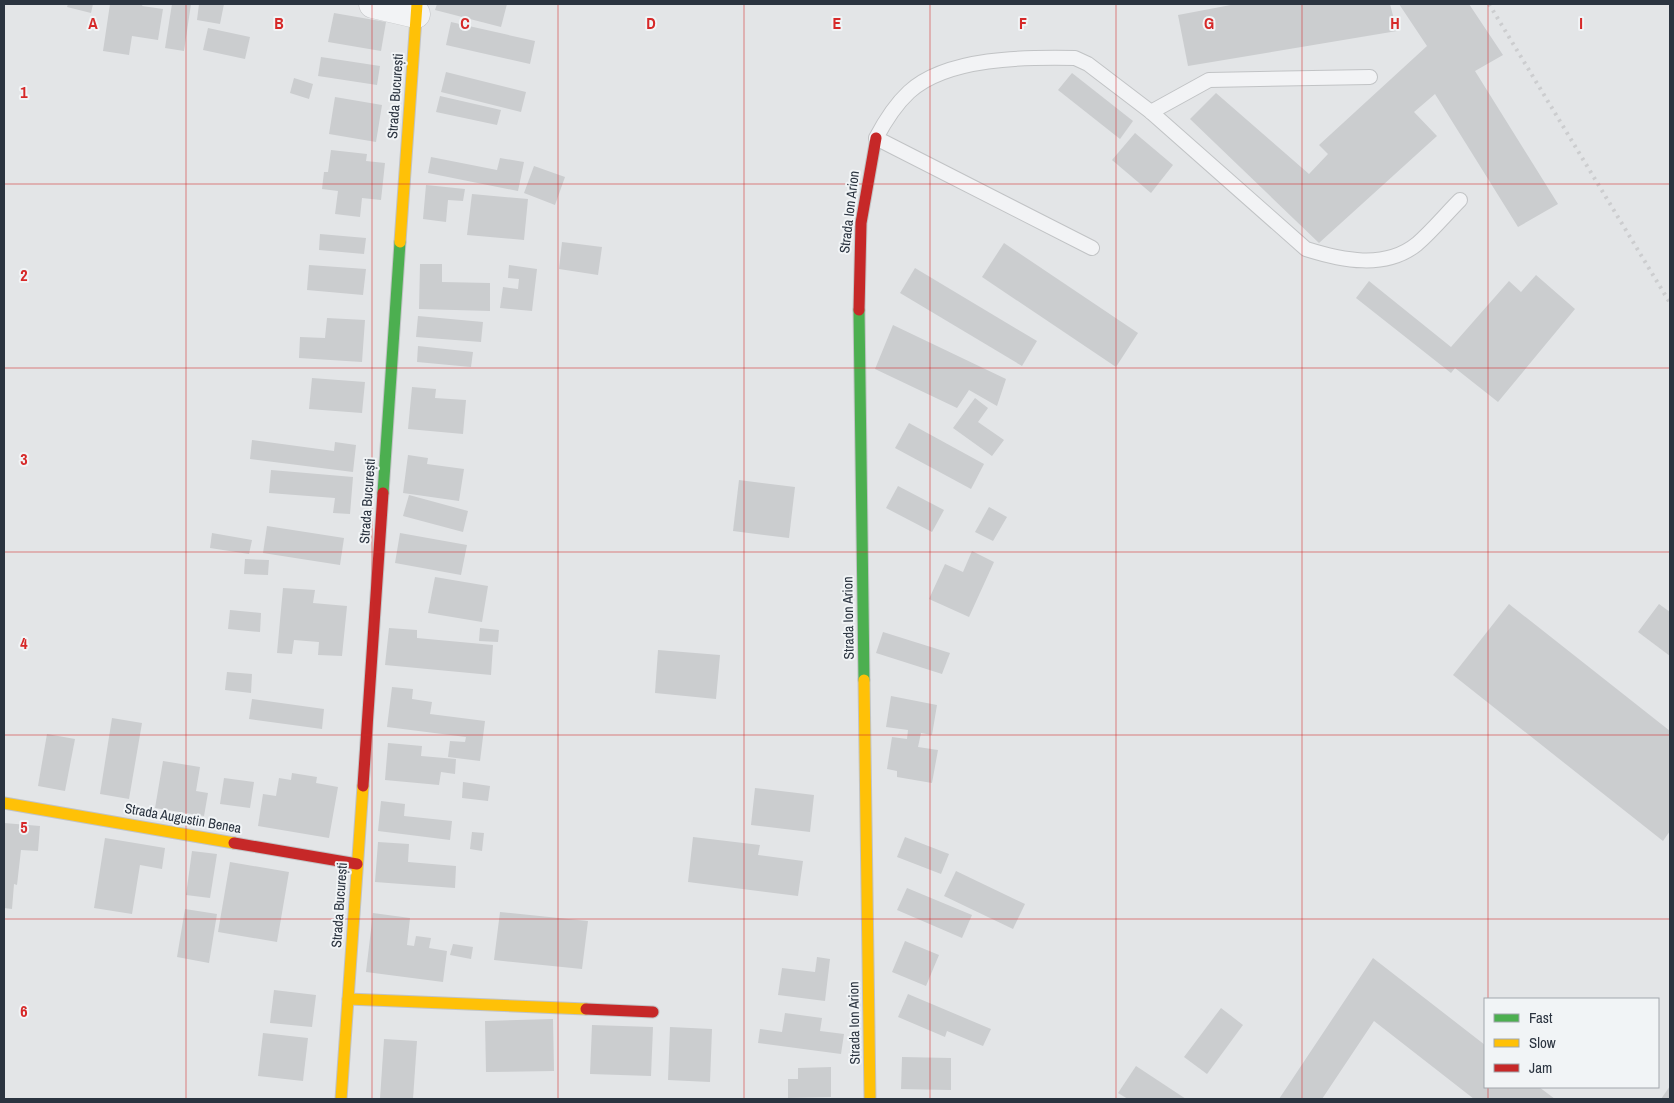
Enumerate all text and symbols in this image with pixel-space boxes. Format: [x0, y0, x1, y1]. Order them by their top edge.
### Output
text: A [88, 12, 98, 34]
text: B [274, 12, 284, 34]
text: C [460, 12, 470, 34]
text: D [646, 12, 656, 34]
text: E [833, 12, 842, 34]
text: F [1019, 12, 1027, 34]
text: G [1204, 12, 1214, 34]
text: H [1390, 12, 1400, 34]
text: I [1579, 12, 1583, 34]
street label: Strada București [383, 53, 407, 139]
text: 1 [20, 81, 28, 103]
street label: Strada Ion Arion [835, 170, 863, 254]
text: 2 [20, 264, 28, 286]
text: 3 [20, 448, 28, 470]
street label: Strada București [355, 458, 379, 544]
street label: Strada Ion Arion [838, 576, 858, 660]
text: 4 [20, 632, 28, 654]
street label: Strada Augustin Benea [123, 799, 243, 837]
text: 5 [20, 816, 28, 838]
street label: Strada București [327, 862, 351, 948]
street label: Strada Ion Arion [844, 981, 864, 1065]
legend [1484, 998, 1659, 1088]
text: 6 [20, 1000, 28, 1022]
text: Fast [1529, 1007, 1553, 1028]
text: Slow [1529, 1032, 1556, 1053]
text: Jam [1529, 1057, 1552, 1078]

